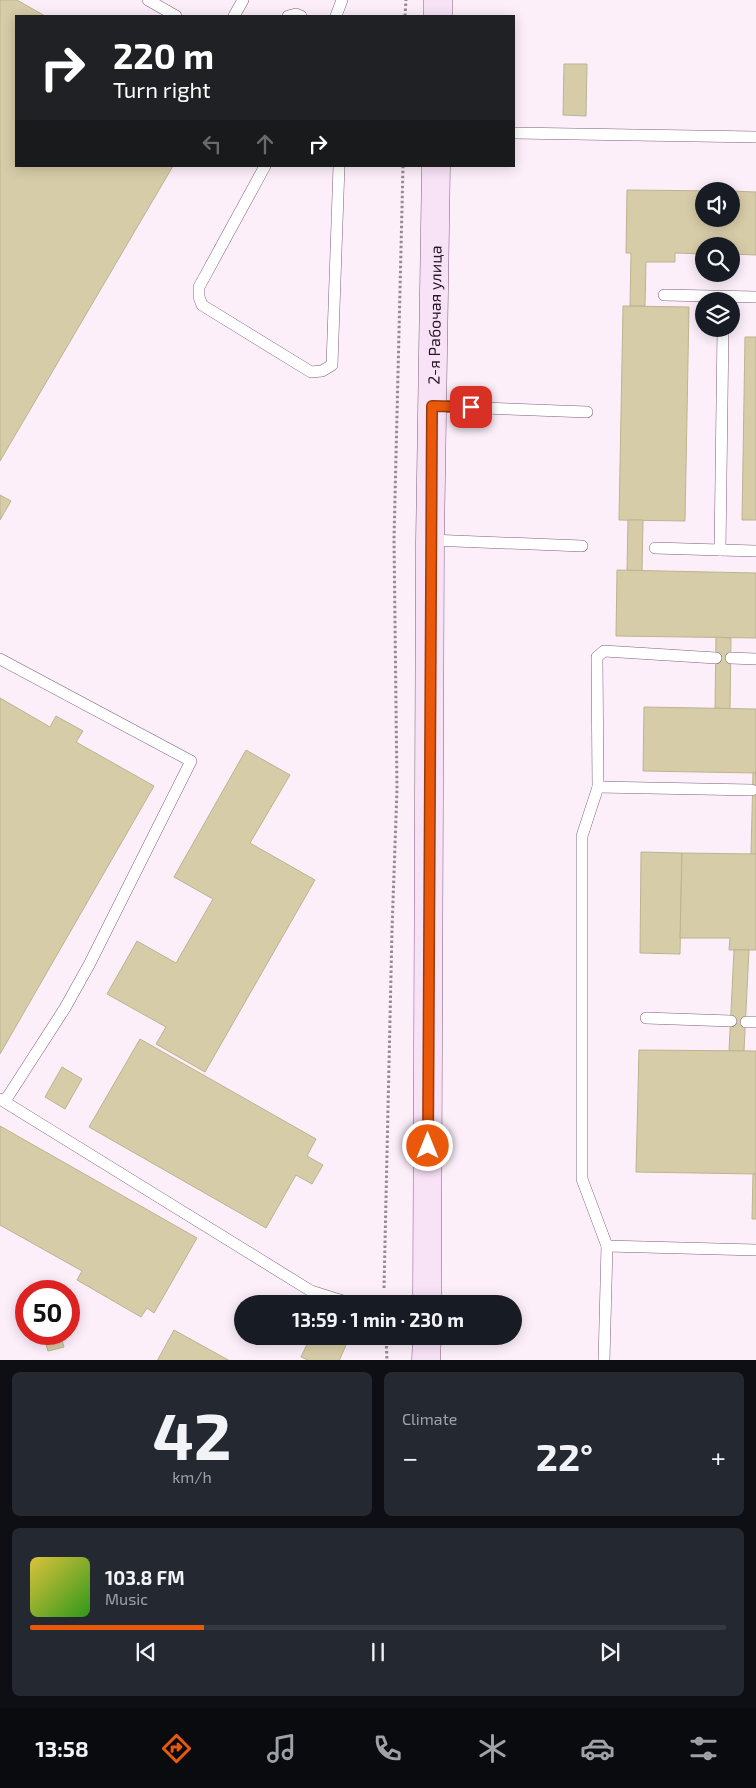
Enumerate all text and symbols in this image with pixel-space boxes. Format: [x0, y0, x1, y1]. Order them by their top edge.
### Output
text: 220 m [113, 34, 214, 76]
icon: right [30, 35, 95, 100]
text: Turn right [113, 76, 211, 102]
icon: left [198, 130, 226, 158]
icon: ahead [251, 130, 279, 158]
icon: right [304, 130, 332, 158]
map controls [695, 182, 740, 337]
button: sound [695, 182, 740, 227]
button: search [695, 237, 740, 282]
street label: 2-я Рабочая улица [423, 245, 445, 385]
button: layers [695, 292, 740, 337]
pin [450, 386, 492, 428]
icon: arrive [457, 393, 485, 421]
position arrow [401, 1119, 453, 1171]
speed limit sign: 50 [15, 1280, 80, 1345]
text: 13:59 · 1 min · 230 m [292, 1308, 464, 1331]
text: 42 [152, 1395, 232, 1473]
text: Climate [402, 1409, 457, 1428]
text: 22° [536, 1433, 593, 1479]
text: − [402, 1440, 418, 1474]
text: + [711, 1440, 726, 1474]
text: km/h [172, 1467, 212, 1486]
text: 103.8 FM [105, 1566, 185, 1589]
text: Music [105, 1589, 148, 1608]
icon: previous [132, 1638, 160, 1666]
icon: pause [364, 1638, 392, 1666]
icon: next [596, 1638, 624, 1666]
icon: directions [159, 1731, 194, 1766]
icon: music [264, 1731, 299, 1766]
icon: phone [370, 1731, 405, 1766]
icon: climate [475, 1731, 510, 1766]
icon: car [580, 1731, 615, 1766]
icon: filters [686, 1731, 721, 1766]
text: 13:58 [35, 1735, 89, 1761]

